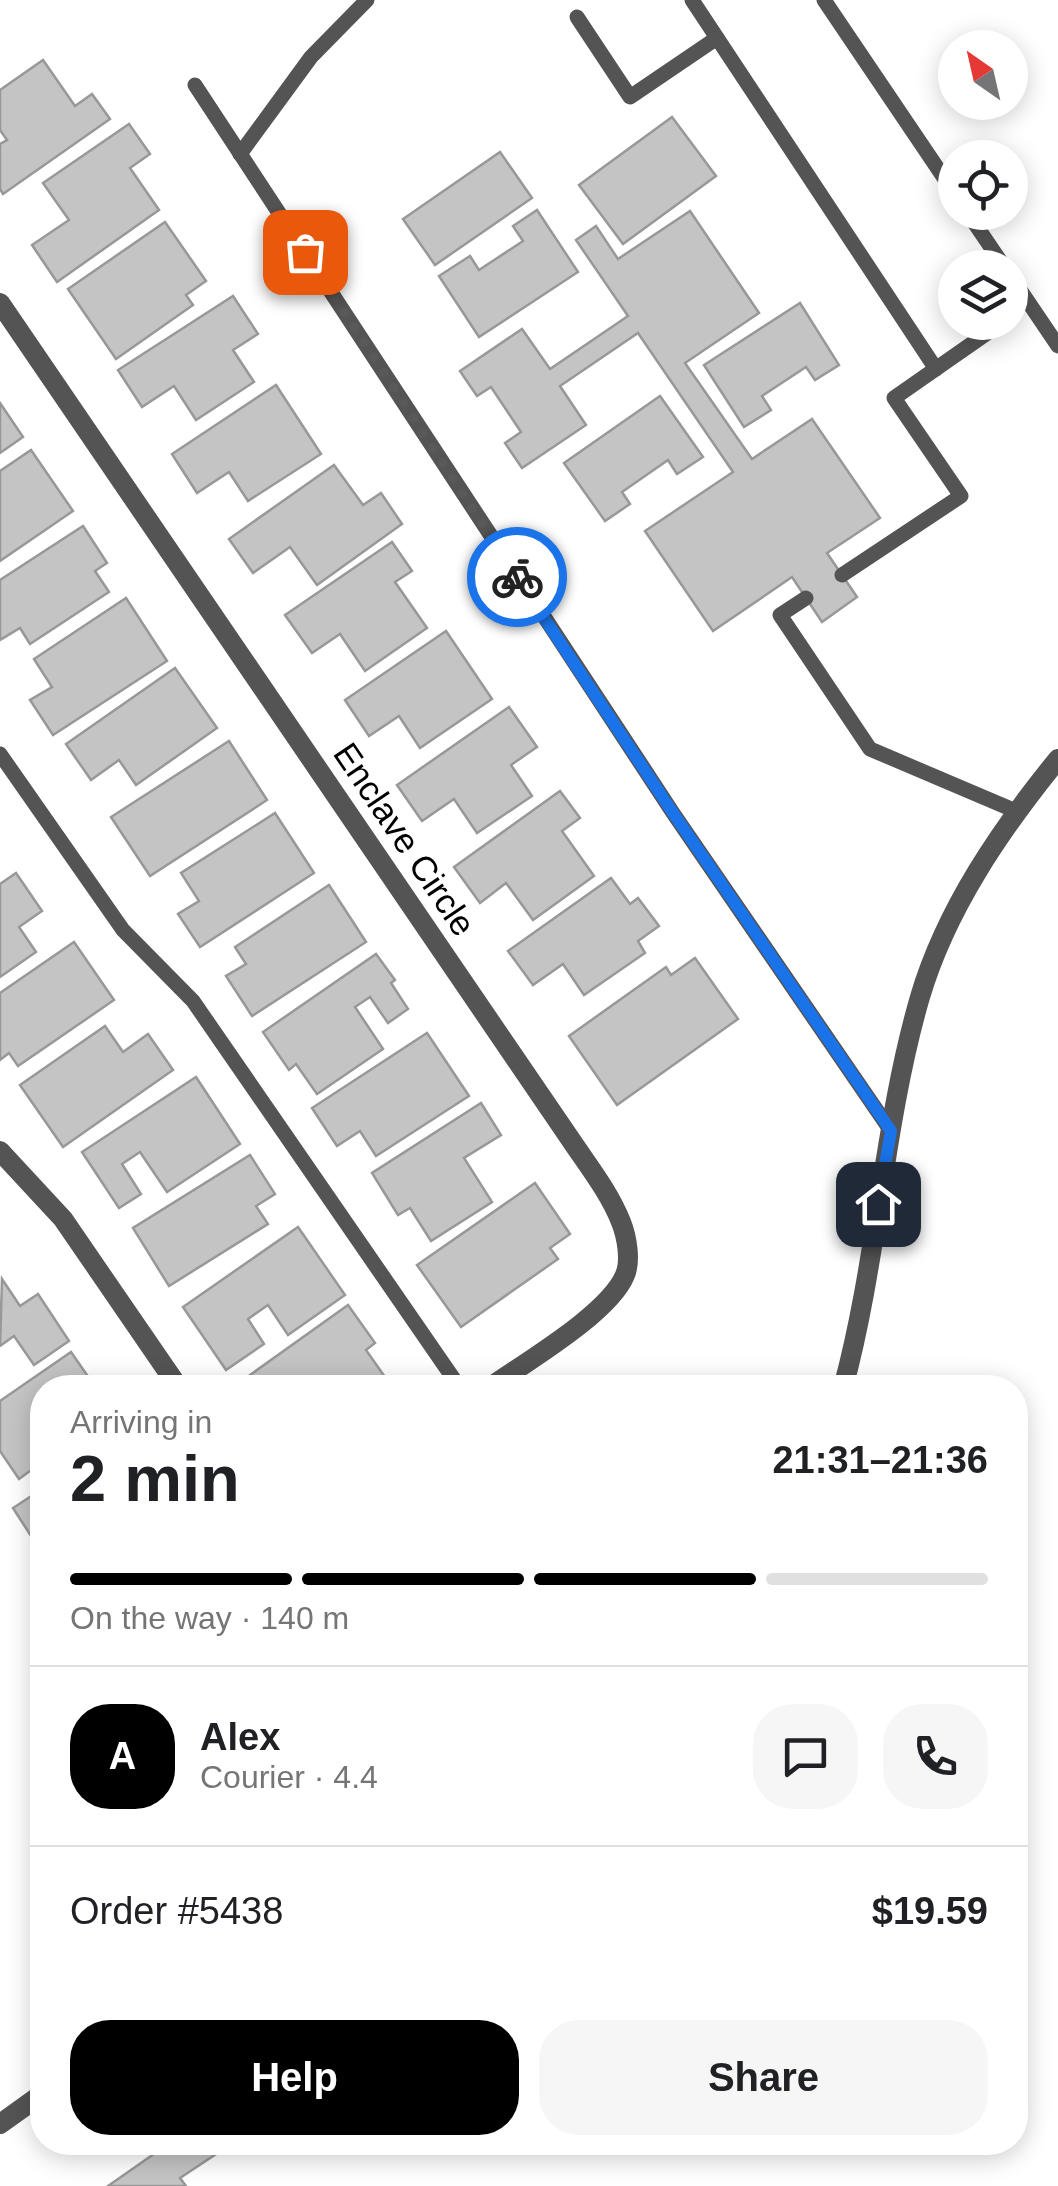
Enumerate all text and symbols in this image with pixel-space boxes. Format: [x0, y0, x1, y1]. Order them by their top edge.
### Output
north arrow [938, 30, 1028, 120]
map controls [938, 30, 1028, 340]
button: locate [938, 140, 1028, 230]
pin [263, 210, 348, 295]
icon: bag [278, 225, 333, 280]
button: layers [938, 250, 1028, 340]
courier [467, 527, 567, 627]
icon: bike [490, 550, 545, 605]
street label: Enclave Circle [326, 735, 484, 943]
pin [836, 1162, 921, 1247]
icon: home [851, 1177, 906, 1232]
text: Arriving in [70, 1404, 212, 1440]
text: 21:31–21:36 [772, 1439, 988, 1481]
text: 2 min [70, 1442, 240, 1515]
text: On the way · 140 m [70, 1600, 349, 1636]
button: chat [753, 1704, 858, 1809]
button: phone [883, 1704, 988, 1809]
text: Alex [200, 1716, 280, 1758]
text: A [109, 1735, 136, 1777]
text: Courier · 4.4 [200, 1759, 378, 1795]
text: Order #5438 [70, 1890, 283, 1932]
text: $19.59 [872, 1890, 988, 1932]
button: Help [70, 2020, 519, 2135]
button: Share [539, 2020, 988, 2135]

